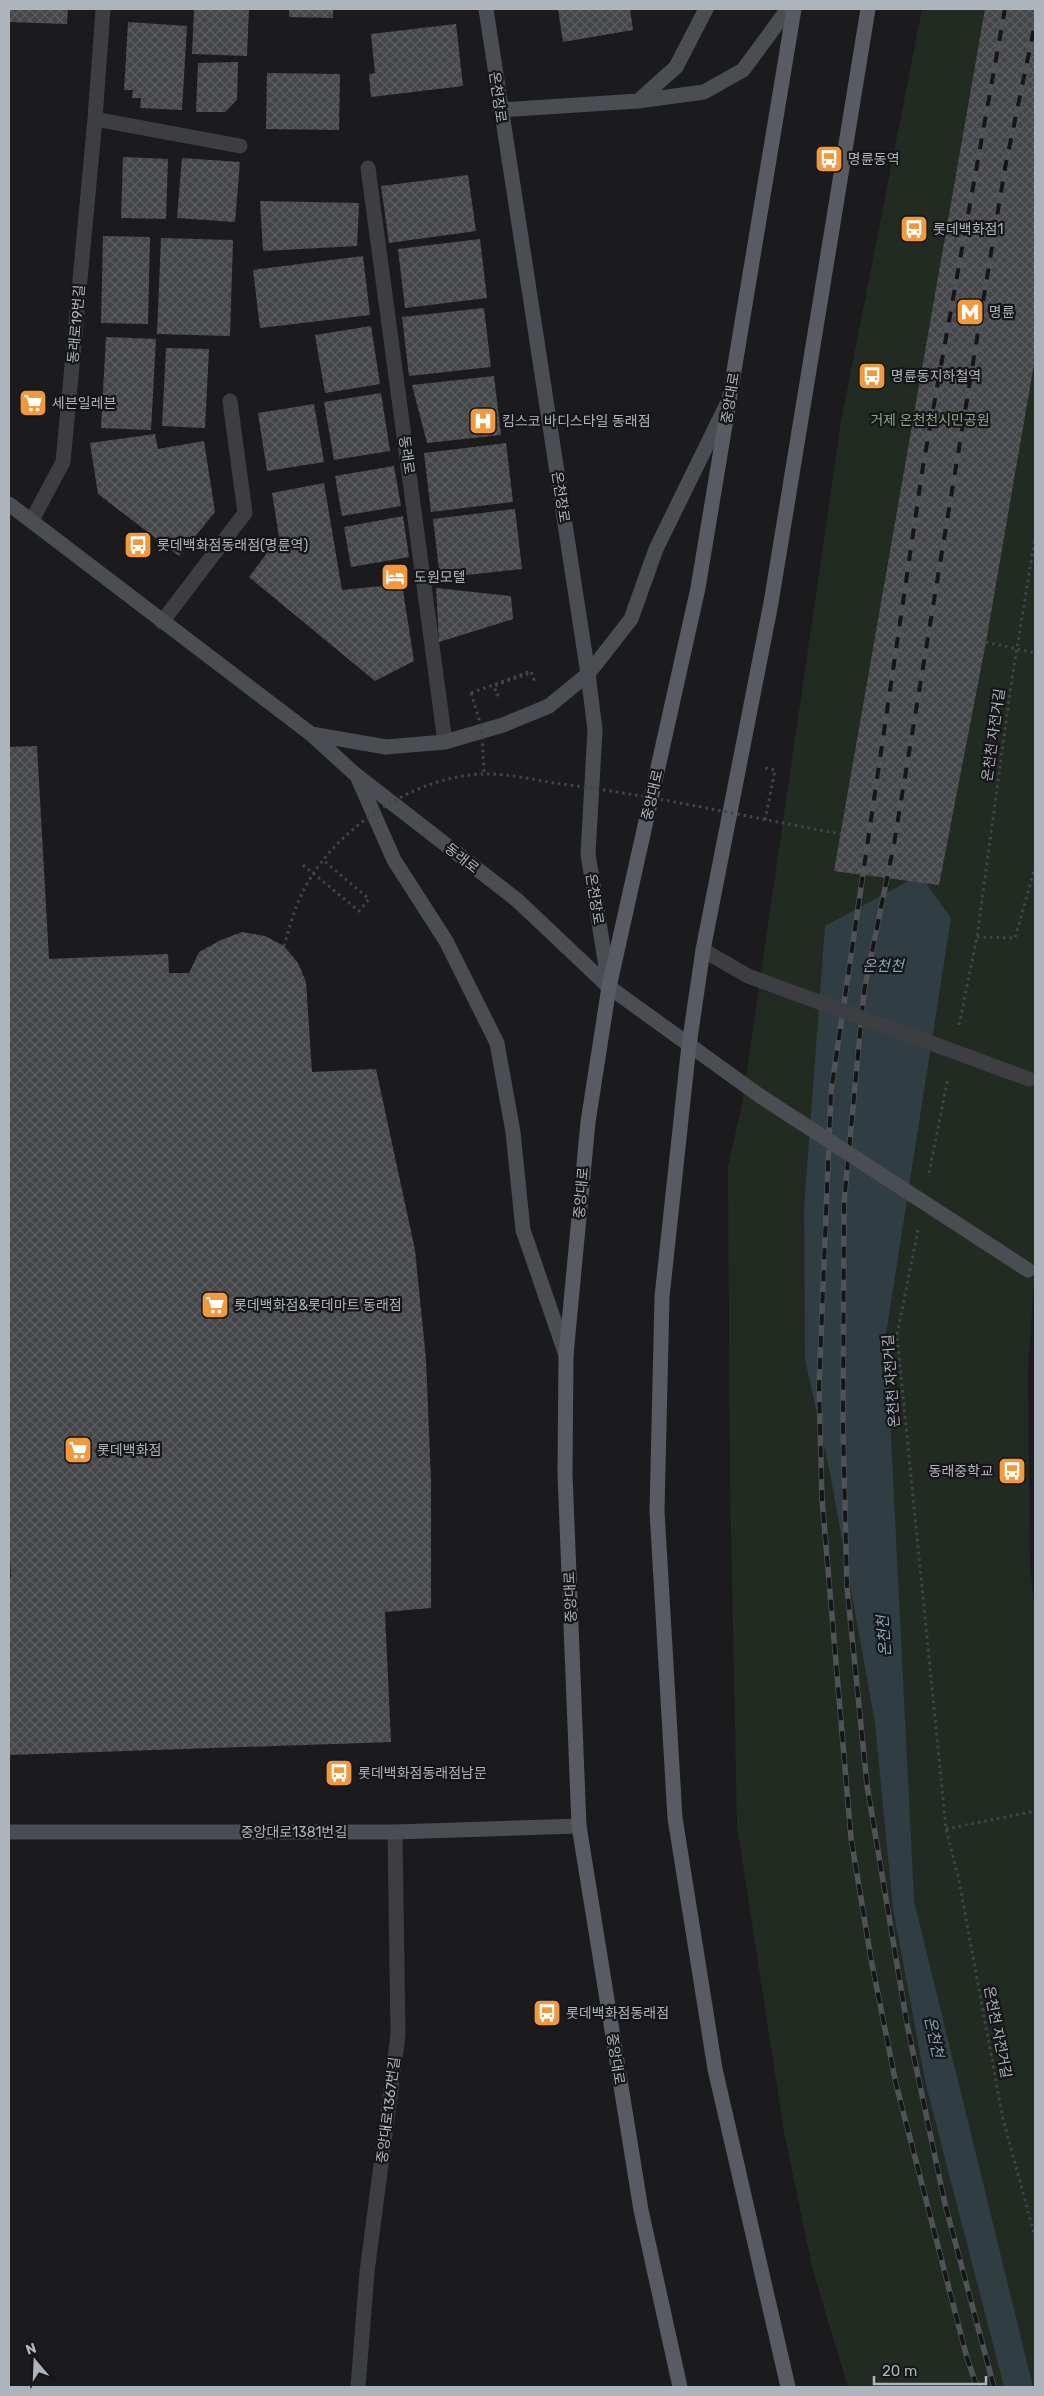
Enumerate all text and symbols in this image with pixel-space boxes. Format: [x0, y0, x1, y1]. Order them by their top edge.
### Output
street label: 온천장로 [486, 70, 510, 124]
bus stop icon: 명륜동역 [814, 144, 844, 174]
place label: 명륜동역 [848, 151, 900, 168]
bus stop icon: 롯데백화점1 [899, 214, 929, 244]
place label: 롯데백화점1 [933, 221, 1003, 238]
street label: 동래로19번길 [65, 284, 88, 364]
metro station icon: 명륜 [955, 297, 985, 327]
place label: 명륜 [989, 304, 1015, 321]
bus stop icon: 명륜동지하철역 [857, 361, 887, 391]
place label: 명륜동지하철역 [891, 368, 981, 385]
street label: 중앙대로 [718, 371, 743, 425]
supermarket icon: 세븐일레븐 [18, 388, 48, 418]
place label: 세븐일레븐 [52, 395, 117, 412]
hospital icon: 킴스코 바디스타일 동래점 [468, 406, 498, 436]
park label: 거제 온천천시민공원 [870, 412, 990, 429]
place label: 킴스코 바디스타일 동래점 [502, 413, 651, 430]
street label: 동래로 [395, 435, 418, 476]
street label: 온천장로 [548, 470, 573, 524]
bus stop icon: 롯데백화점동래점(명륜역) [123, 530, 153, 560]
place label: 롯데백화점동래점(명륜역) [157, 537, 308, 554]
hotel icon: 도원모텔 [380, 562, 410, 592]
place label: 도원모텔 [414, 569, 466, 586]
street label: 온천천 자전거길 [979, 688, 1008, 783]
street label: 중앙대로 [638, 768, 667, 822]
street label: 동래로 [441, 840, 482, 877]
street label: 온천장로 [582, 872, 607, 926]
water label: 온천천 [862, 957, 906, 975]
street label: 중앙대로 [571, 1167, 592, 1219]
supermarket icon: 롯데백화점&롯데마트 동래점 [200, 1290, 230, 1320]
place label: 롯데백화점&롯데마트 동래점 [234, 1297, 402, 1314]
street label: 온천천 자전거길 [880, 1334, 903, 1428]
supermarket icon: 롯데백화점 [63, 1435, 93, 1465]
place label: 롯데백화점 [97, 1442, 161, 1459]
bus stop icon: 동래중학교 [997, 1456, 1027, 1486]
place label: 동래중학교 [929, 1463, 993, 1480]
street label: 중앙대로 [561, 1571, 580, 1623]
water label: 온천천 [873, 1613, 894, 1657]
bus stop icon: 롯데백화점동래점남문 [324, 1758, 354, 1788]
place label: 롯데백화점동래점남문 [358, 1765, 487, 1782]
street label: 중앙대로1381번길 [241, 1824, 347, 1841]
street label: 온천천 자전거길 [980, 1985, 1015, 2080]
bus stop icon: 롯데백화점동래점 [532, 1998, 562, 2028]
place label: 롯데백화점동래점 [566, 2005, 669, 2022]
water label: 온천천 [921, 2015, 948, 2061]
street label: 중앙대로 [603, 2032, 628, 2086]
street label: 중앙대로1367번길 [374, 2056, 403, 2164]
north arrow [10, 2336, 60, 2386]
text: N [23, 2340, 38, 2359]
scale bar [874, 2354, 986, 2386]
text: 20 m [882, 2362, 917, 2380]

